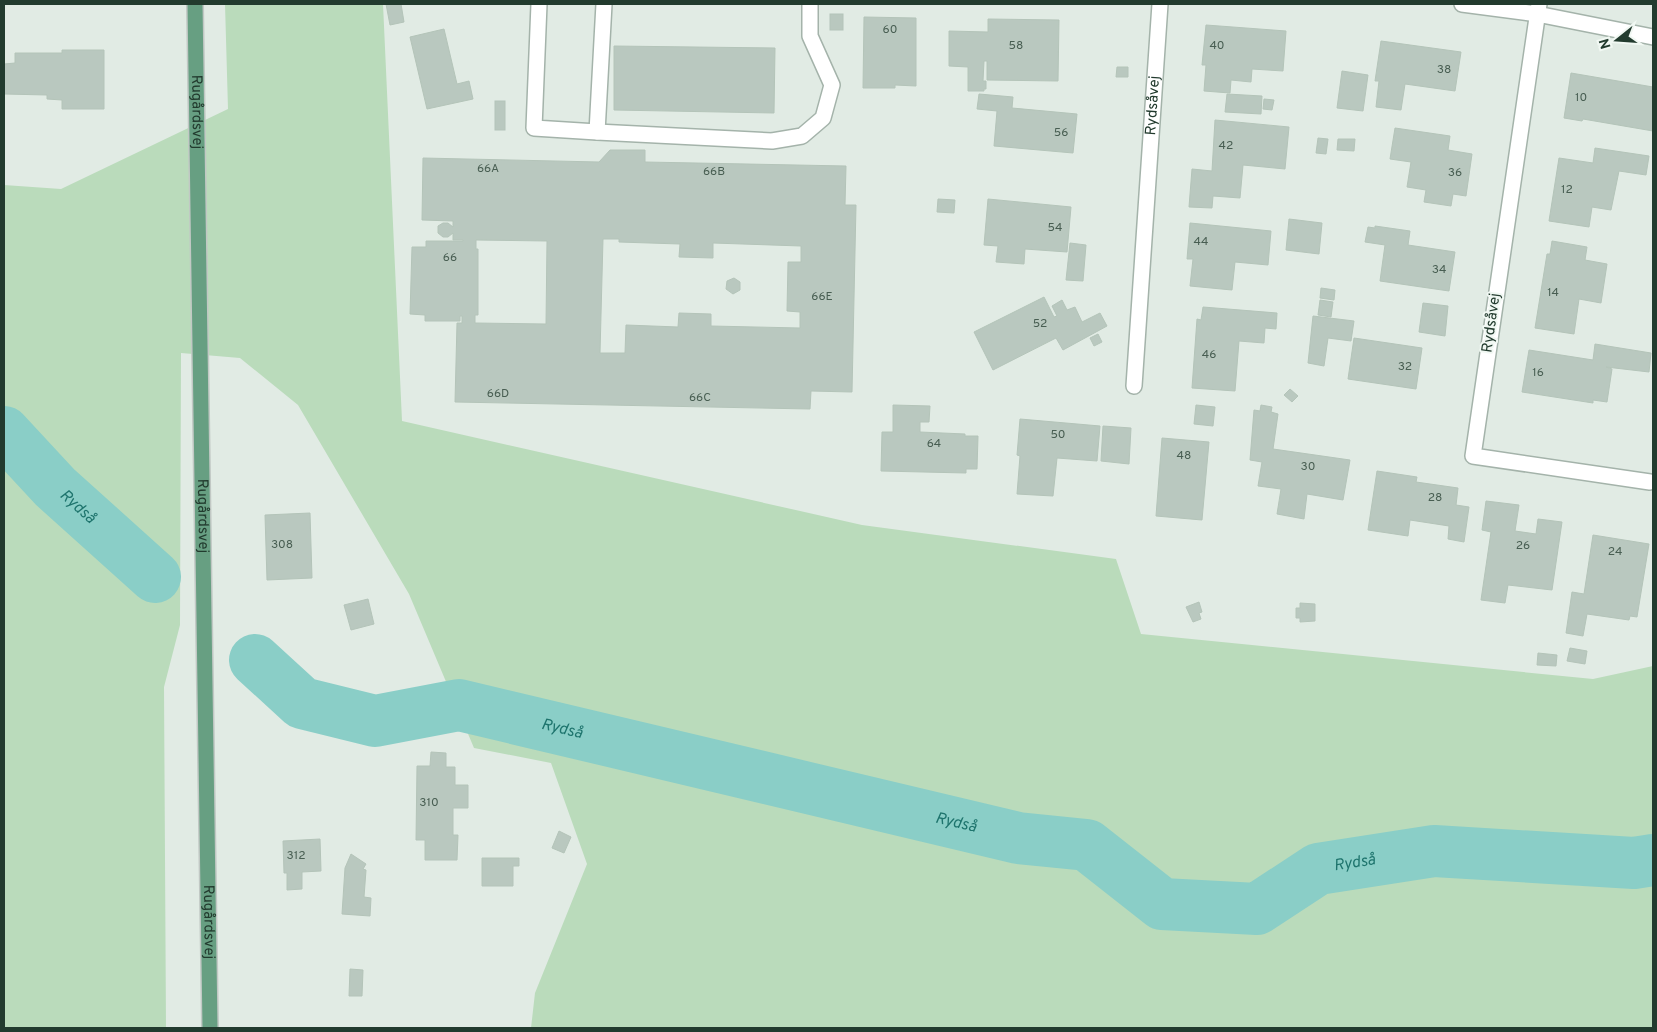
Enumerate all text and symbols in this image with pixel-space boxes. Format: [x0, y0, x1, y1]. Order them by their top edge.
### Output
north arrow [1592, 15, 1642, 65]
house number: 60 [883, 22, 897, 38]
text: N [1596, 36, 1616, 51]
house number: 58 [1009, 38, 1023, 54]
house number: 40 [1209, 38, 1225, 54]
house number: 38 [1437, 62, 1451, 78]
street label: Rugårdsvej [187, 75, 207, 149]
street label: Rydsåvej [1142, 75, 1165, 136]
house number: 10 [1575, 90, 1587, 106]
house number: 56 [1054, 125, 1068, 141]
house number: 42 [1219, 138, 1233, 154]
house number: 66A [477, 161, 499, 177]
house number: 66B [703, 164, 725, 180]
house number: 36 [1448, 165, 1462, 181]
house number: 12 [1561, 182, 1573, 198]
house number: 54 [1047, 220, 1063, 236]
house number: 44 [1194, 234, 1208, 250]
house number: 66 [443, 250, 457, 266]
house number: 34 [1432, 262, 1446, 278]
house number: 14 [1547, 285, 1559, 301]
house number: 66E [811, 289, 833, 305]
street label: Rydsåvej [1478, 292, 1506, 354]
house number: 52 [1033, 316, 1047, 332]
house number: 46 [1202, 347, 1216, 363]
house number: 32 [1398, 359, 1412, 375]
house number: 16 [1532, 365, 1544, 381]
house number: 66D [487, 386, 509, 402]
house number: 66C [689, 390, 711, 406]
house number: 50 [1050, 427, 1066, 443]
house number: 64 [927, 436, 941, 452]
house number: 48 [1177, 448, 1191, 464]
house number: 30 [1301, 459, 1315, 475]
street label: Rugårdsvej [192, 478, 213, 553]
water label: Rydså [55, 486, 100, 529]
house number: 28 [1428, 490, 1442, 506]
house number: 308 [271, 537, 293, 553]
house number: 26 [1516, 538, 1530, 554]
house number: 24 [1608, 544, 1622, 560]
water label: Rydså [539, 715, 585, 744]
house number: 310 [419, 795, 439, 811]
water label: Rydså [933, 809, 979, 838]
house number: 312 [286, 848, 306, 864]
water label: Rydså [1332, 850, 1378, 876]
street label: Rugårdsvej [198, 884, 218, 959]

